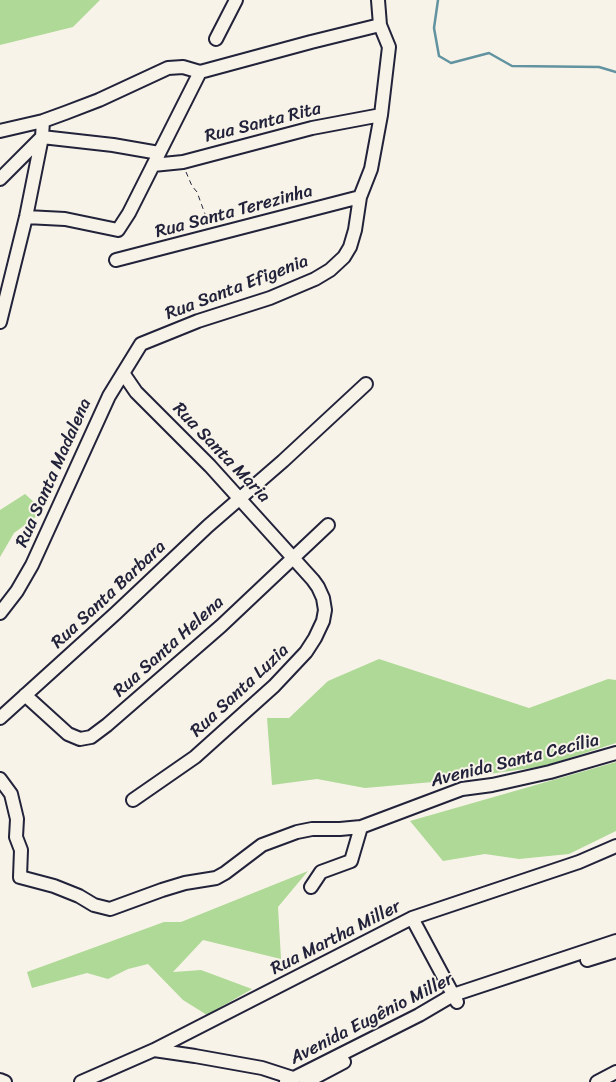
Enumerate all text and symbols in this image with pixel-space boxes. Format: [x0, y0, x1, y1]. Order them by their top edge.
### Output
street label: Rua Santa Rita [203, 98, 323, 148]
street label: Rua Santa Terezinha [153, 181, 315, 243]
street label: Rua Santa Efigenia [163, 251, 311, 325]
street label: Rua Santa Madalena [11, 395, 97, 551]
street label: Rua Santa Maria [168, 398, 274, 508]
street label: Rua Santa Barbara [47, 536, 171, 654]
street label: Rua Santa Helena [109, 592, 229, 702]
street label: Rua Santa Luzia [186, 640, 294, 742]
street label: Avenida Santa Cecília [429, 730, 601, 792]
street label: Rua Martha Miller [267, 896, 405, 980]
street label: Avenida Eugênio Miller [287, 968, 457, 1070]

